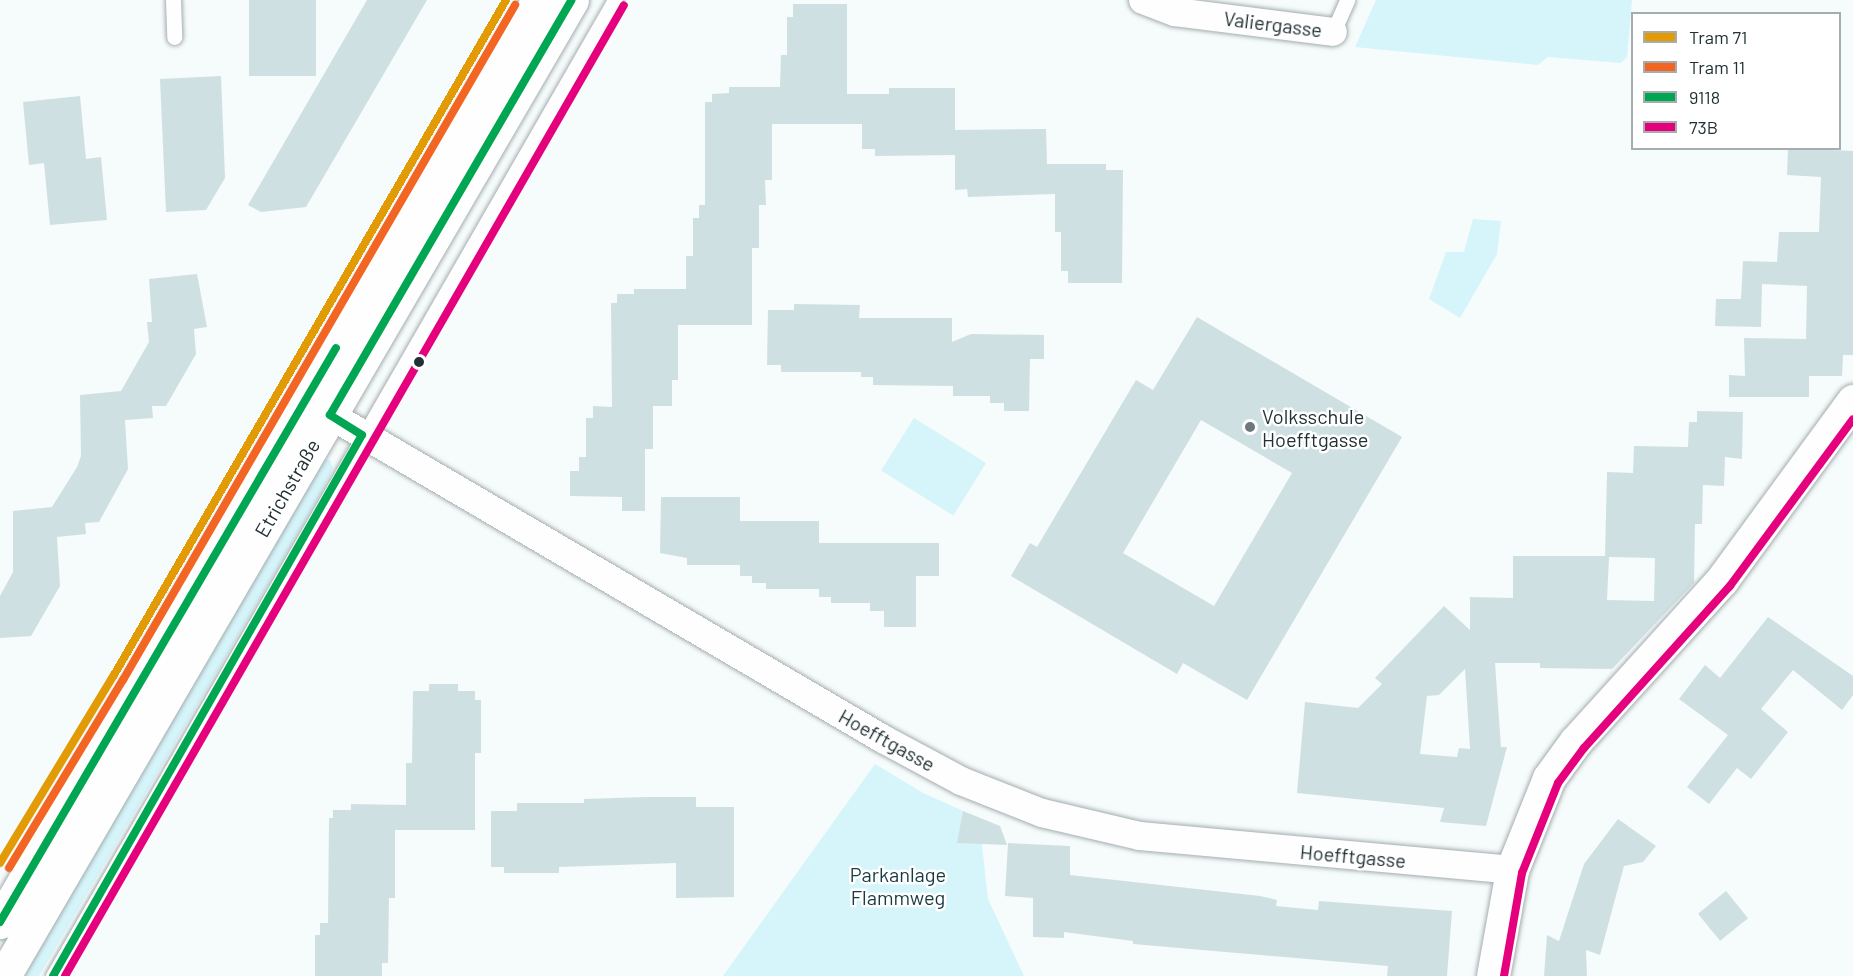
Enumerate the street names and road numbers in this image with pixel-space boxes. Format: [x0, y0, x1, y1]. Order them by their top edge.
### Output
street label: Valiergasse [1222, 6, 1324, 42]
street label: Etrichstraße [249, 435, 325, 541]
street label: Hoefftgasse [835, 704, 939, 776]
street label: Hoefftgasse [1299, 839, 1407, 873]

